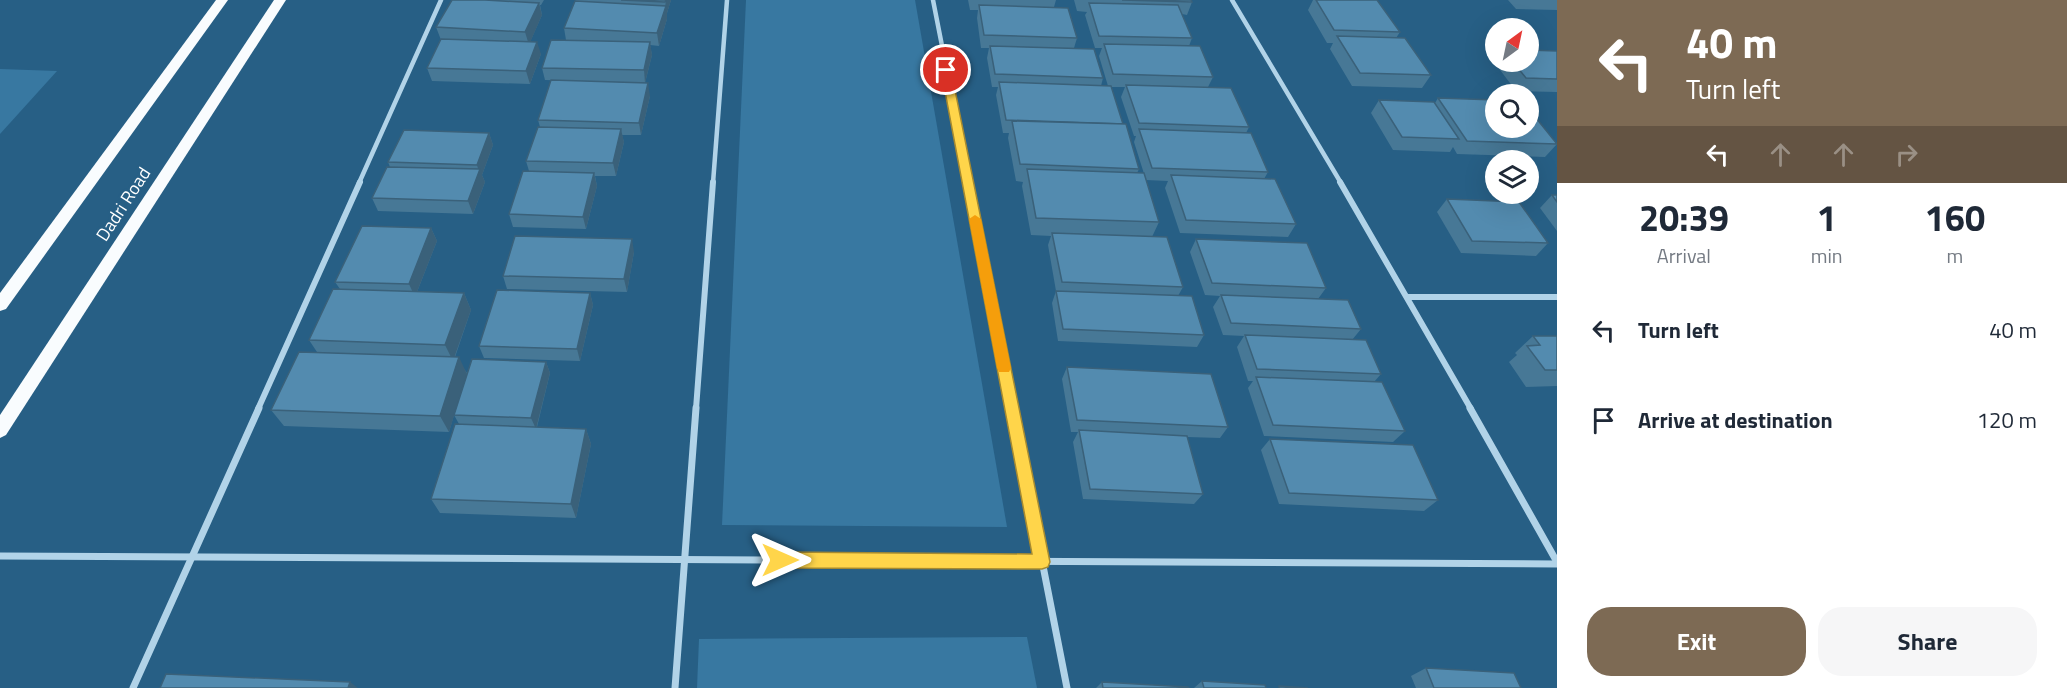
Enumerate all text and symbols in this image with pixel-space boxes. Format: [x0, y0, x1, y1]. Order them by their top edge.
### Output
text: 40 m [1686, 10, 1778, 74]
north arrow [1485, 18, 1539, 72]
map controls [1485, 18, 1539, 204]
icon: left [1587, 24, 1665, 102]
pin [920, 44, 971, 95]
icon: arrive [929, 53, 962, 86]
text: Turn left [1686, 68, 1780, 109]
button: search [1485, 84, 1539, 138]
icon: left [1701, 138, 1734, 171]
icon: ahead [1764, 138, 1797, 171]
icon: ahead [1827, 138, 1860, 171]
icon: right [1890, 138, 1923, 171]
button: layers [1485, 150, 1539, 204]
street label: Dadri Road [89, 162, 157, 246]
text: 20:39 [1639, 190, 1729, 245]
text: 1 [1817, 190, 1837, 245]
text: 160 [1925, 190, 1985, 245]
text: Arrival [1657, 240, 1711, 271]
text: min [1811, 240, 1843, 271]
text: m [1946, 240, 1963, 271]
text: Turn left [1638, 313, 1719, 347]
text: 40 m [1989, 313, 2037, 347]
icon: left [1587, 314, 1620, 347]
text: Arrive at destination [1638, 403, 1833, 437]
text: 120 m [1977, 403, 2037, 437]
icon: arrive [1587, 404, 1620, 437]
position arrow [748, 528, 812, 592]
button: Exit [1587, 607, 1806, 676]
button: Share [1818, 607, 2037, 676]

